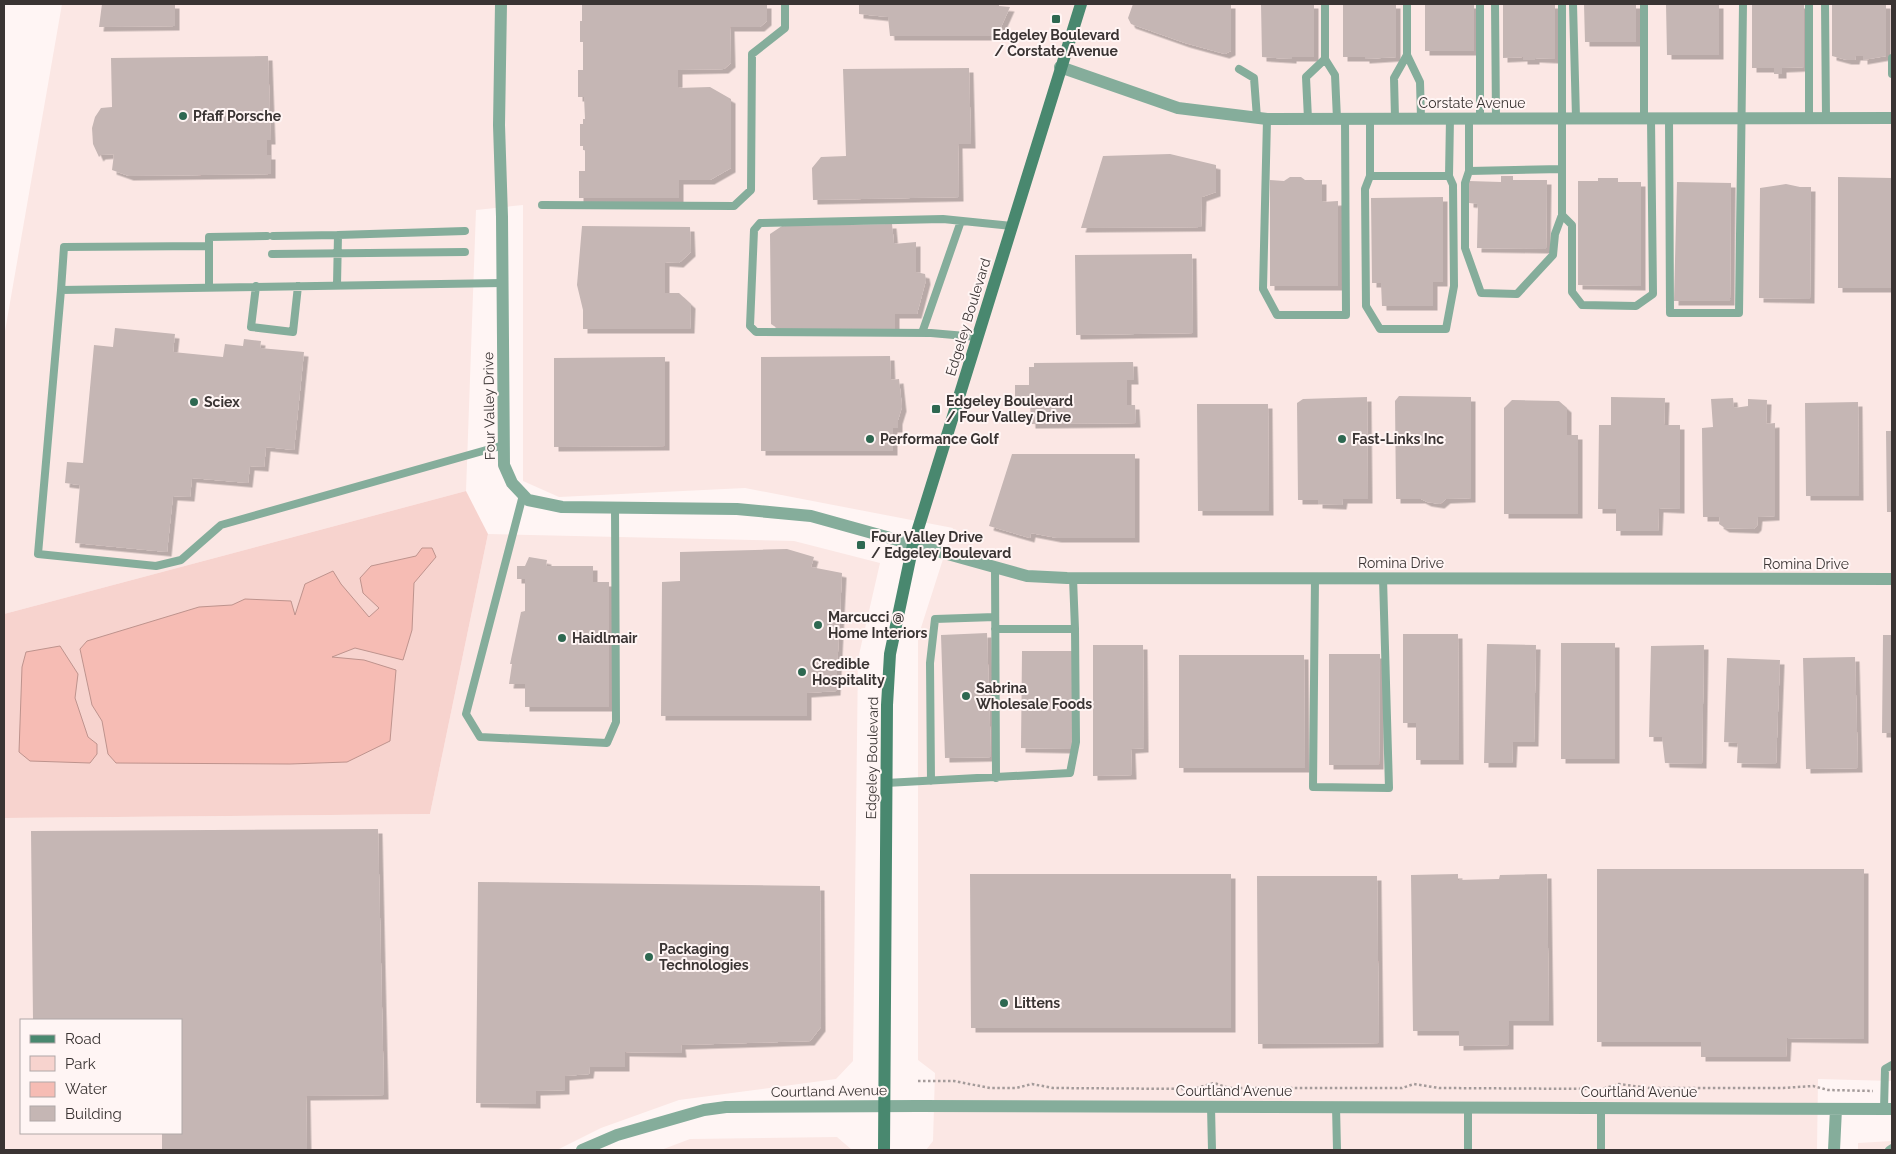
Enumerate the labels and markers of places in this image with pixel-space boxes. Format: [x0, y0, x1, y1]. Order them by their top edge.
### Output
marker: Edgeley Boulevard / Corstate Avenue [1050, 13, 1062, 25]
place label: Edgeley Boulevard / Corstate Avenue [992, 27, 1120, 59]
place label: Pfaff Porsche [193, 108, 282, 124]
marker: Pfaff Porsche [177, 110, 189, 122]
place label: Edgeley Boulevard / Four Valley Drive [946, 393, 1073, 425]
place label: Sciex [204, 394, 240, 410]
marker: Sciex [188, 396, 200, 408]
marker: Edgeley Boulevard / Four Valley Drive [930, 403, 942, 415]
place label: Performance Golf [880, 431, 999, 447]
place label: Fast-Links Inc [1352, 431, 1444, 447]
marker: Performance Golf [864, 433, 876, 445]
marker: Fast-Links Inc [1336, 433, 1348, 445]
place label: Four Valley Drive / Edgeley Boulevard [871, 529, 1011, 561]
marker: Four Valley Drive / Edgeley Boulevard [855, 539, 867, 551]
place label: Marcucci @ Home Interiors [828, 609, 928, 641]
marker: Marcucci @ Home Interiors [812, 619, 824, 631]
place label: Haidlmair [572, 630, 638, 646]
marker: Haidlmair [556, 632, 568, 644]
place label: Credible Hospitality [812, 656, 885, 688]
marker: Credible Hospitality [796, 666, 808, 678]
place label: Sabrina Wholesale Foods [976, 680, 1092, 712]
marker: Sabrina Wholesale Foods [960, 690, 972, 702]
place label: Packaging Technologies [659, 941, 749, 973]
marker: Packaging Technologies [643, 951, 655, 963]
place label: Littens [1014, 995, 1060, 1011]
marker: Littens [998, 997, 1010, 1009]

